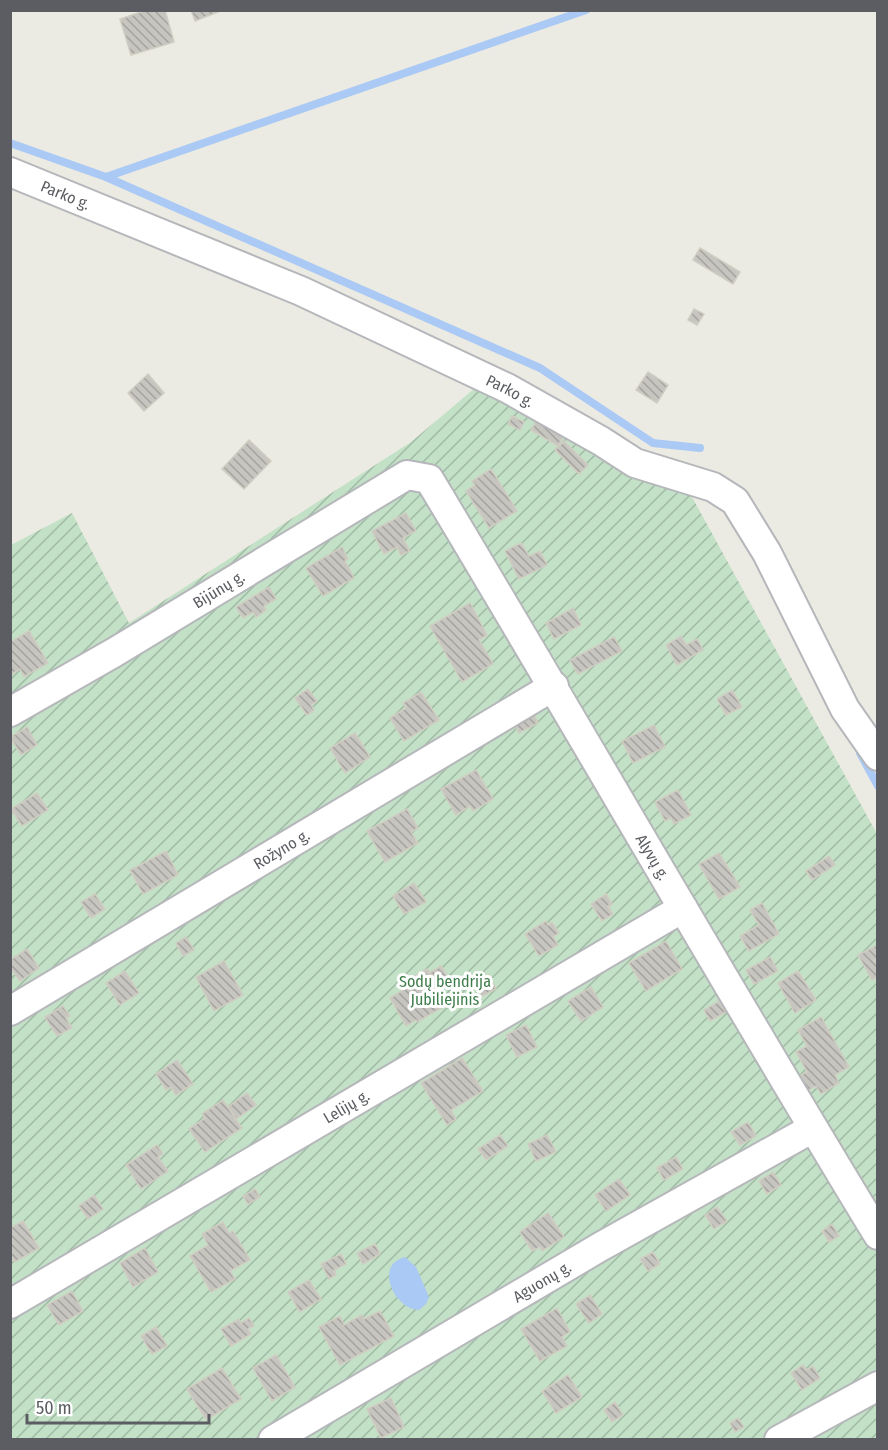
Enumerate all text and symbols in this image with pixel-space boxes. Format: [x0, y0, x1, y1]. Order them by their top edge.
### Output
street label: Parko g. [38, 176, 93, 213]
street label: Parko g. [483, 370, 537, 411]
street label: Bijūnų g. [189, 566, 248, 612]
street label: Rožyno g. [250, 825, 313, 873]
street label: Alyvų g. [632, 831, 674, 883]
park label: Sodų bendrija Jubiliejinis [399, 972, 491, 1009]
street label: Lelijų g. [320, 1085, 373, 1127]
street label: Aguonų g. [509, 1257, 574, 1306]
scale bar [27, 1387, 208, 1425]
text: 50 m [36, 1397, 72, 1419]

